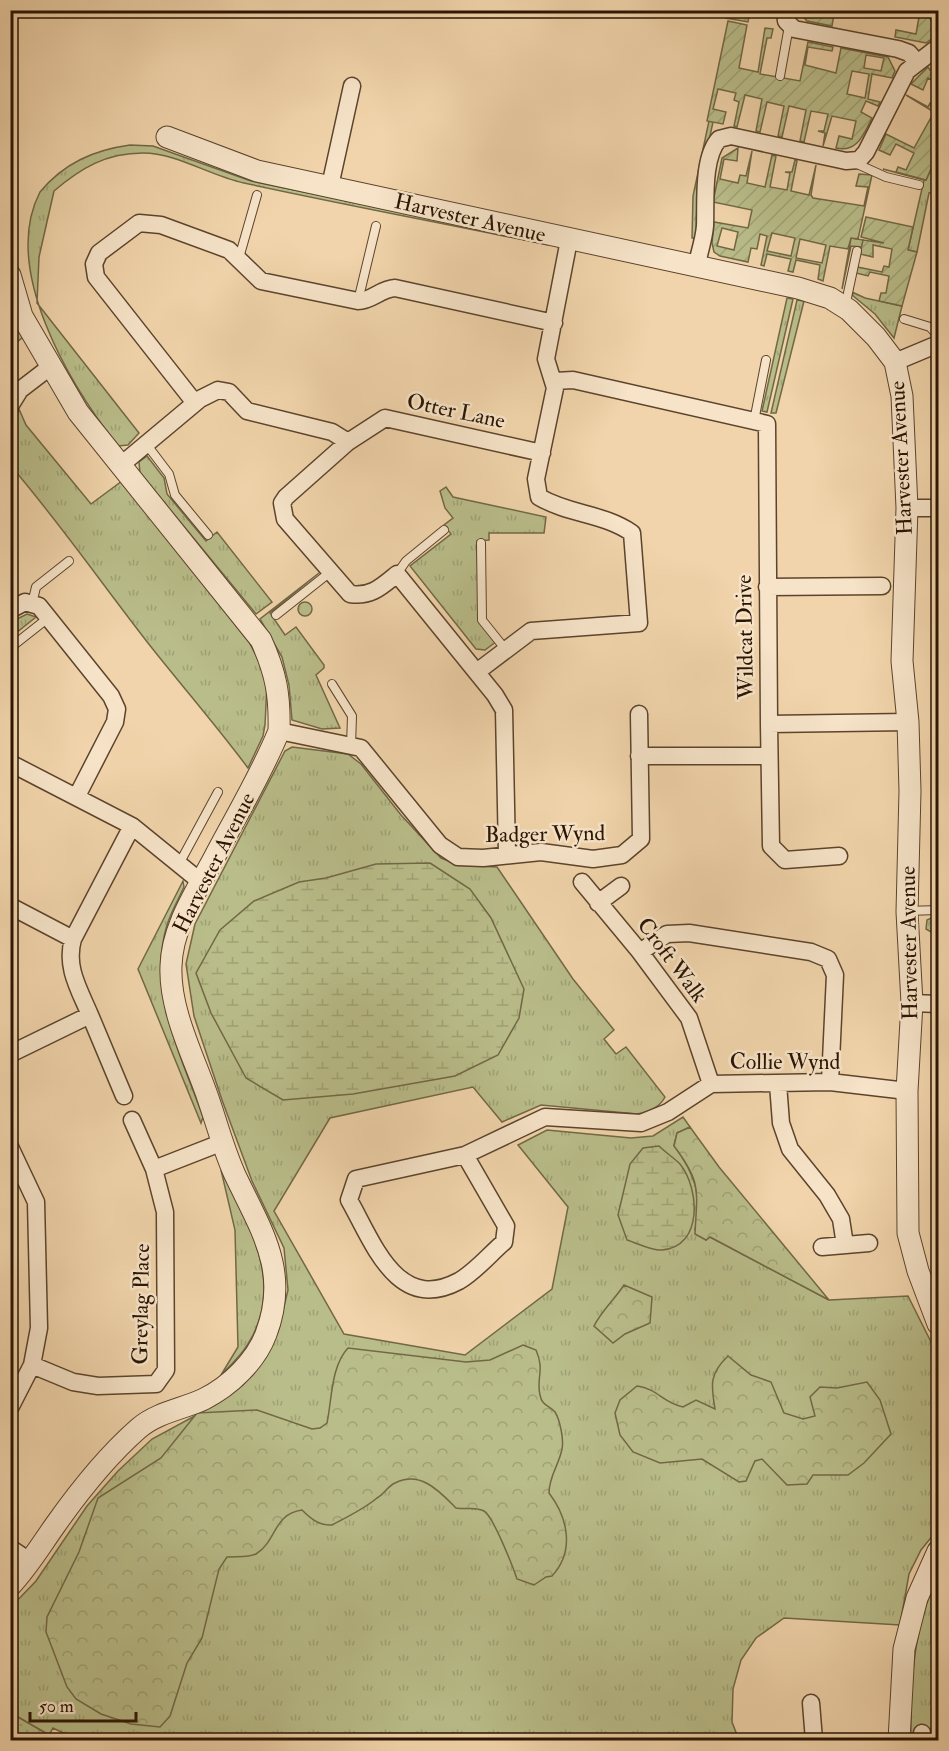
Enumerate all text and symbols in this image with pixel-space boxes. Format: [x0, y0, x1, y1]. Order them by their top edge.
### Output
street label: Harvester Avenue [392, 187, 548, 249]
street label: Harvester Avenue [883, 380, 919, 536]
street label: Otter Lane [404, 387, 508, 435]
street label: Wildcat Drive [730, 574, 760, 701]
street label: Harvester Avenue [166, 788, 262, 938]
street label: Badger Wynd [485, 819, 606, 849]
street label: Harvester Avenue [894, 866, 924, 1020]
street label: Croft Walk [631, 912, 713, 1008]
street label: Collie Wynd [730, 1048, 840, 1076]
street label: Greylag Place [126, 1243, 156, 1365]
scale bar [30, 1685, 136, 1723]
text: 50 m [39, 1695, 74, 1718]

